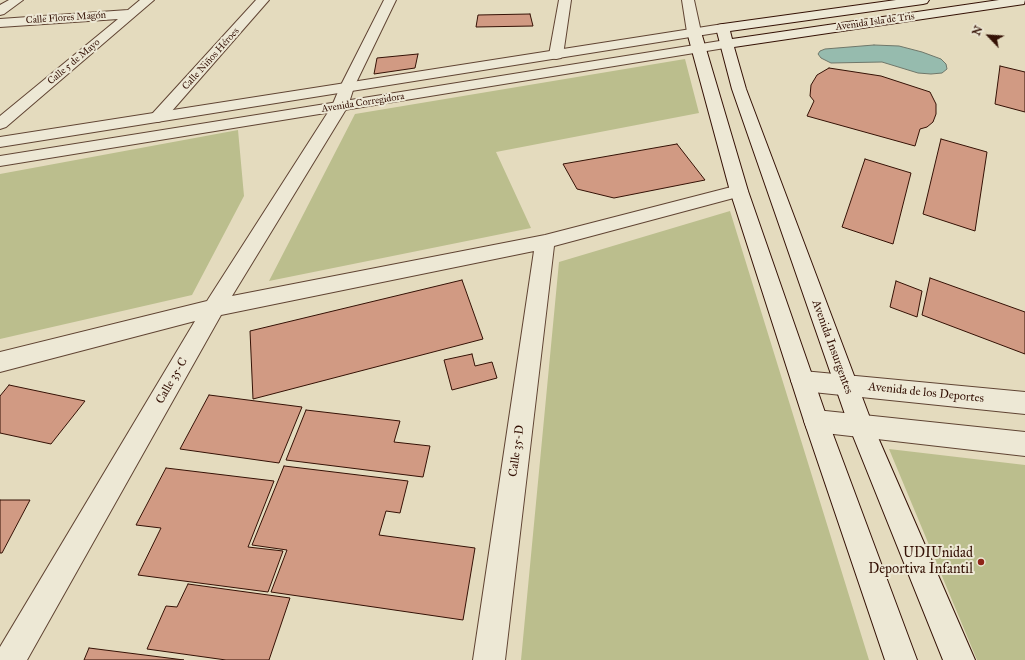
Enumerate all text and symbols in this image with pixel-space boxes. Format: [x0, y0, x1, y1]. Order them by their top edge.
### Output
street label: Calle Flores Magón [25, 9, 107, 27]
street label: Avenida Isla de Tris [835, 11, 915, 33]
north arrow [969, 16, 1009, 56]
text: N [970, 24, 986, 38]
street label: Calle Niños Héroes [180, 25, 242, 93]
street label: Calle 5 de Mayo [45, 37, 103, 87]
street label: Avenida Corregidora [321, 91, 405, 115]
street label: Avenida Insurgentes [808, 298, 856, 396]
street label: Calle 35-C [153, 355, 191, 407]
street label: Avenida de los Deportes [867, 380, 985, 406]
street label: Calle 35-D [506, 424, 528, 478]
place label: UDIUnidad Deportiva Infantil [868, 546, 973, 578]
marker: UDIUnidad Deportiva Infantil [976, 557, 986, 567]

